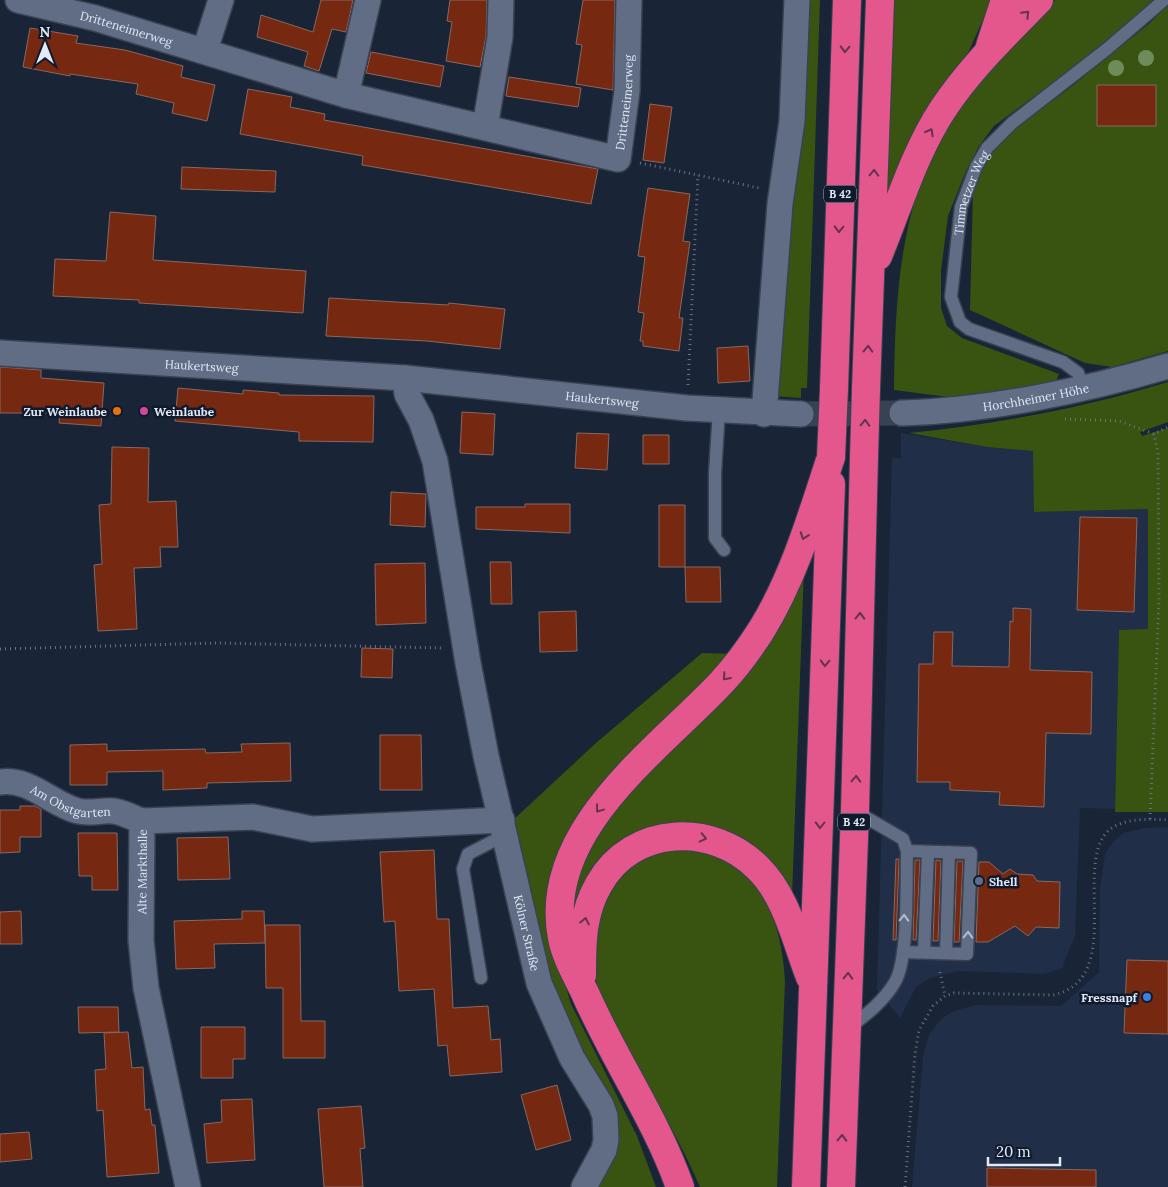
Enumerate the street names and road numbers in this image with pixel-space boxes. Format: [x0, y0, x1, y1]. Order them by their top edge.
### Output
street label: Dritteneimerweg [79, 7, 175, 49]
street label: Dritteneimerweg [612, 54, 635, 151]
street label: Timmetzer Weg [950, 147, 992, 236]
road number: B 42 [824, 185, 856, 202]
street label: Haukertsweg [164, 356, 239, 375]
street label: Horchheimer Höhe [982, 379, 1091, 414]
street label: Haukertsweg [565, 388, 640, 410]
street label: Am Obstgarten [27, 781, 111, 820]
road number: B 42 [838, 814, 870, 830]
street label: Alte Markthalle [134, 829, 149, 915]
street label: Kölner Straße [511, 893, 544, 973]

